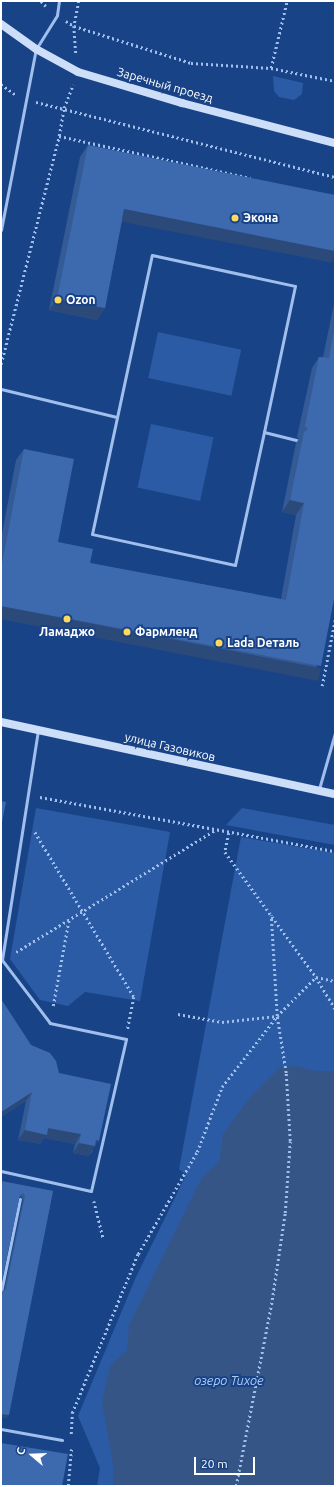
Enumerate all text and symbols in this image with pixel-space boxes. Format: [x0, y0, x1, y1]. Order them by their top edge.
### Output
street label: Заречный проезд [115, 64, 215, 106]
place label: Экона [243, 211, 278, 225]
marker: Экона [230, 213, 240, 223]
place label: Ozon [66, 293, 95, 307]
marker: Ozon [53, 295, 63, 305]
marker: Ламаджо [62, 614, 72, 624]
place label: Ламаджо [39, 625, 95, 639]
place label: Фармленд [135, 625, 197, 639]
marker: Фармленд [122, 627, 132, 637]
place label: Lada Dеталь [227, 636, 299, 650]
marker: Lada Dеталь [214, 638, 224, 648]
street label: улица Газовиков [123, 730, 217, 764]
water label: озеро Тихое [194, 1372, 264, 1388]
north arrow [12, 1435, 52, 1475]
text: С [14, 1446, 27, 1456]
scale bar [196, 1449, 257, 1475]
text: 20 m [201, 1457, 228, 1470]

